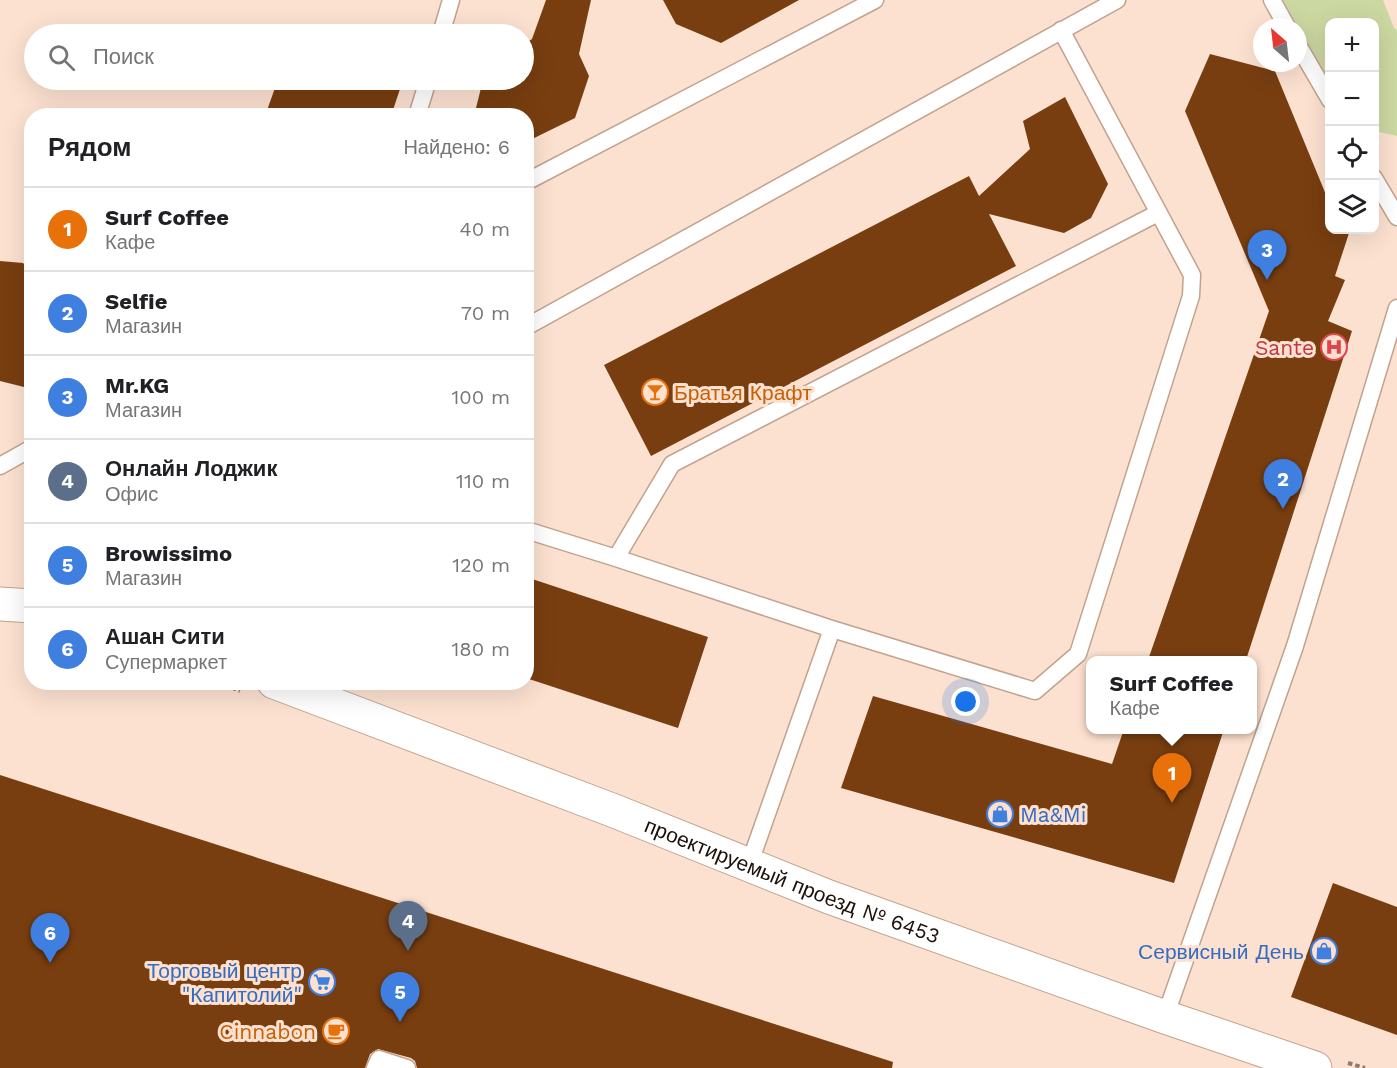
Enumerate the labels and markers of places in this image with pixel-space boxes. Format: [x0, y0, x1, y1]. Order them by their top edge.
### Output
pin: 3 [1248, 230, 1286, 280]
hospital icon: Sante [1319, 332, 1349, 362]
place label: Sante [1255, 335, 1314, 360]
bar icon: Братья Крафт [640, 377, 670, 407]
place label: Братья Крафт [674, 380, 812, 405]
pin: 2 [1264, 460, 1302, 509]
pin: 1 [1152, 754, 1192, 803]
shop icon: Ma&Mi [985, 799, 1015, 829]
place label: Ma&Mi [1020, 802, 1086, 827]
pin: 4 [388, 902, 428, 951]
pin: 6 [31, 914, 70, 963]
shop icon: Сервисный День [1309, 936, 1339, 966]
place label: Сервисный День [1138, 939, 1304, 964]
place label: Торговый центр "Капитолий" [147, 958, 302, 1007]
supermarket icon: Торговый центр "Капитолий" [307, 967, 337, 997]
pin: 5 [380, 972, 420, 1022]
cafe icon: Cinnabon [321, 1016, 351, 1046]
place label: Cinnabon [219, 1019, 316, 1044]

